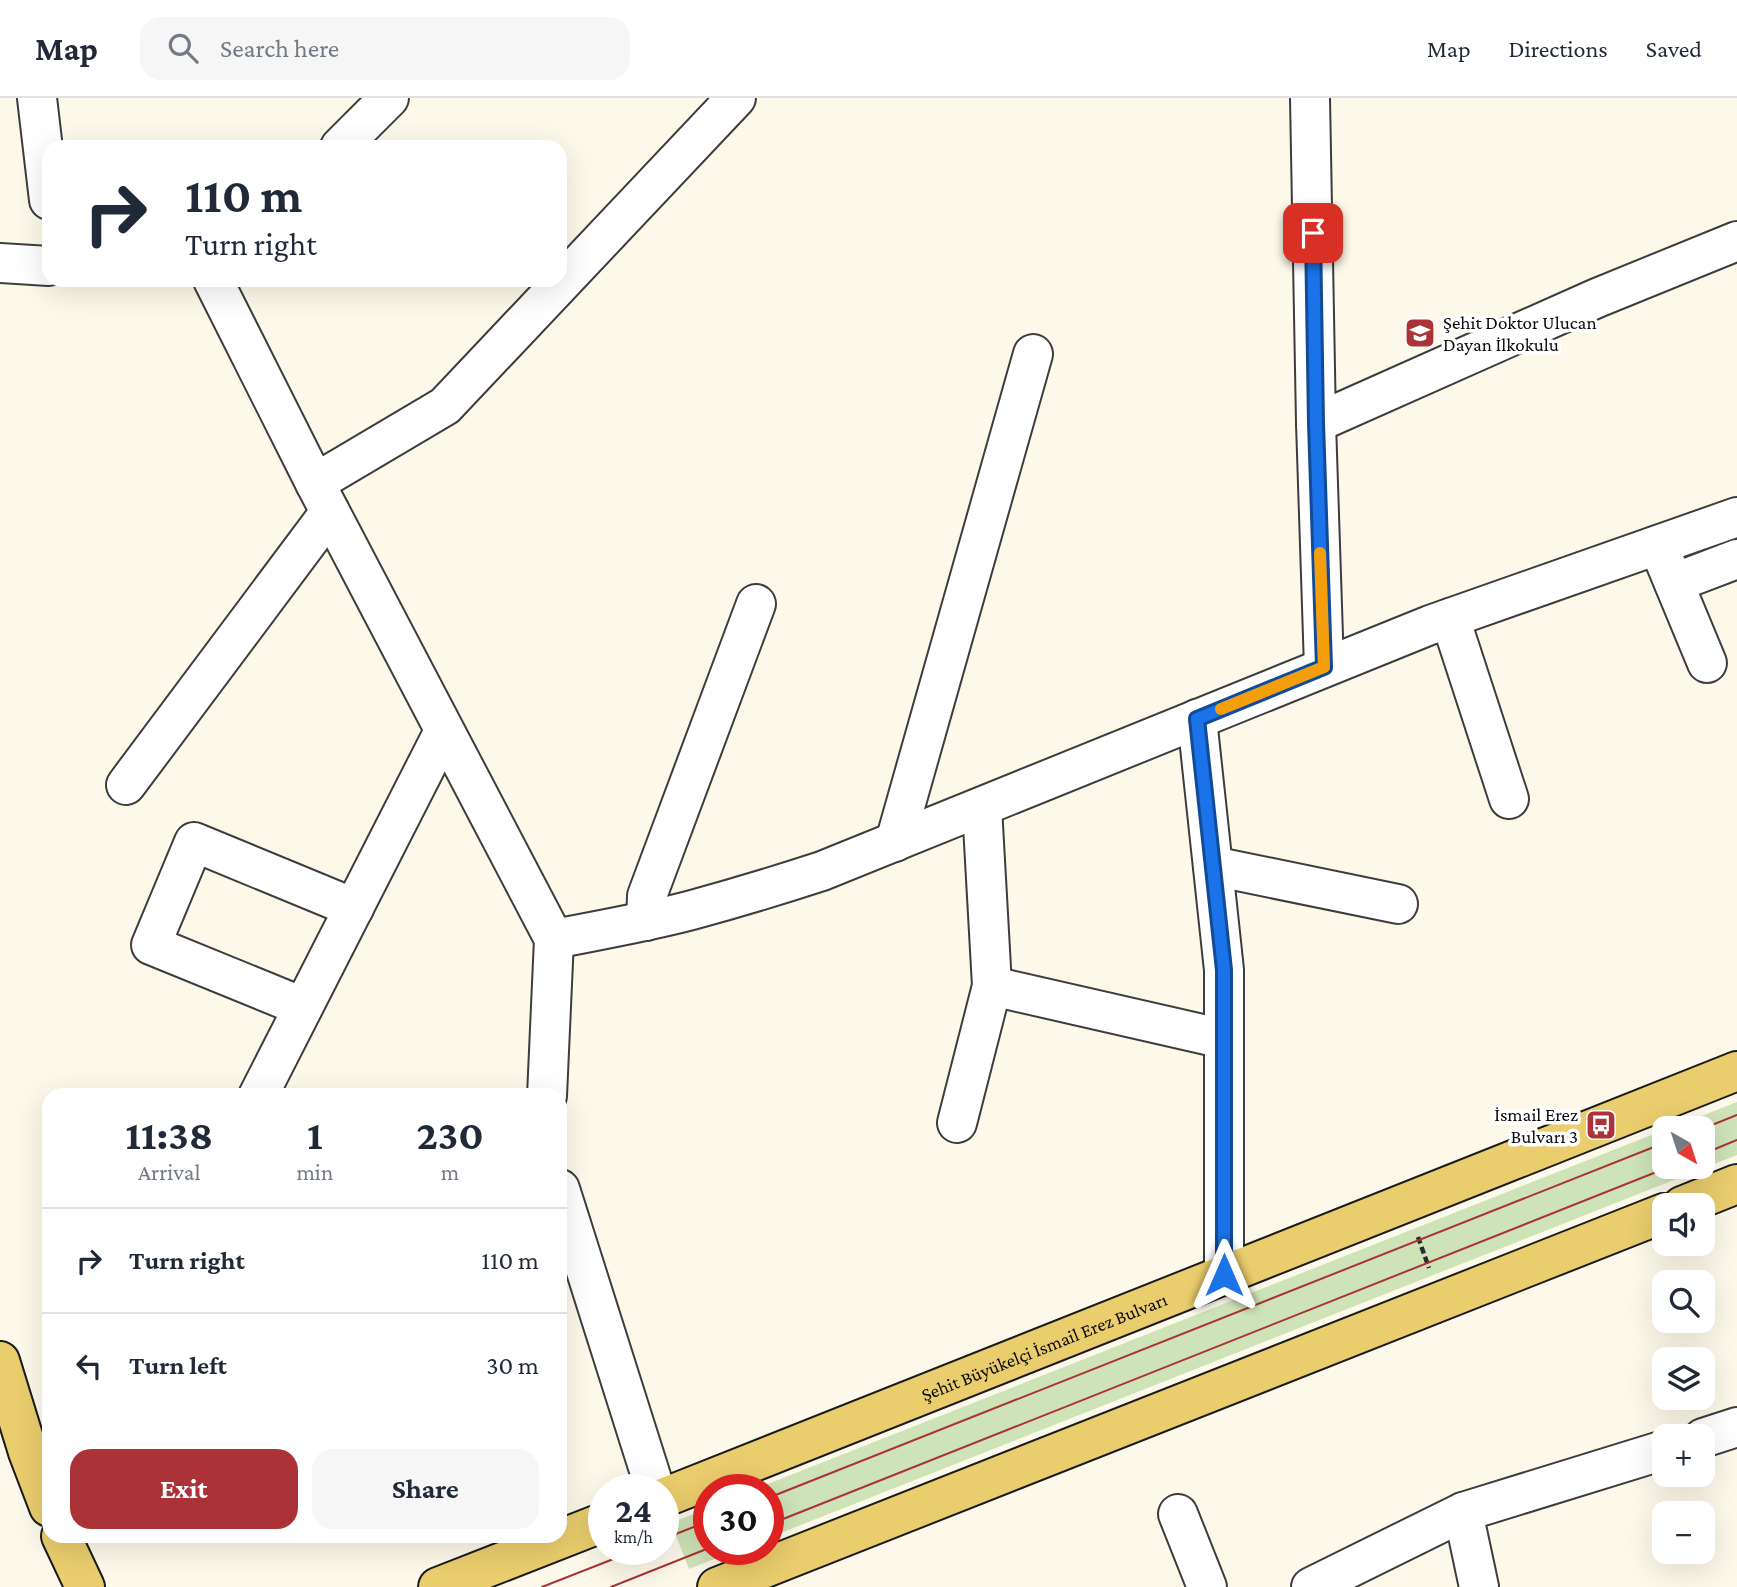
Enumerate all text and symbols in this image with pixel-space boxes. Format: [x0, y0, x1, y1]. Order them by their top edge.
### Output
search box [140, 17, 630, 80]
icon: search [164, 29, 202, 67]
text: Map [35, 30, 98, 67]
text: Search here [220, 34, 339, 63]
text: Map [1427, 35, 1471, 62]
text: Directions [1509, 35, 1608, 62]
text: Saved [1646, 35, 1702, 62]
icon: right [70, 168, 161, 259]
text: 110 m [185, 168, 302, 223]
pin [1283, 203, 1343, 263]
icon: arrive [1294, 214, 1332, 252]
text: Turn right [185, 226, 317, 262]
place label: Şehit Doktor Ulucan Dayan İlkokulu [1443, 312, 1597, 355]
school or university icon: Şehit Doktor Ulucan Dayan İlkokulu [1403, 316, 1437, 350]
place label: İsmail Erez Bulvarı 3 [1494, 1104, 1578, 1147]
bus stop icon: İsmail Erez Bulvarı 3 [1584, 1108, 1618, 1142]
text: 11:38 [125, 1111, 213, 1158]
text: 1 [307, 1111, 323, 1158]
text: 230 [416, 1111, 484, 1158]
north arrow [1652, 1116, 1715, 1180]
map controls [1652, 1116, 1715, 1564]
text: Arrival [138, 1159, 200, 1185]
text: min [296, 1159, 333, 1185]
text: m [441, 1159, 459, 1185]
button: sound [1652, 1193, 1715, 1256]
position arrow [1187, 1238, 1261, 1312]
icon: right [70, 1242, 108, 1280]
text: Turn right [129, 1246, 245, 1275]
text: 110 m [481, 1246, 539, 1275]
button: search [1652, 1270, 1715, 1333]
street label: Şehit Büyükelçi İsmail Erez Bulvarı [918, 1288, 1170, 1405]
icon: left [70, 1347, 108, 1385]
button: layers [1652, 1347, 1715, 1410]
text: Turn left [129, 1351, 227, 1380]
text: 30 m [486, 1351, 539, 1380]
button: + [1652, 1424, 1715, 1487]
button: Exit [70, 1449, 298, 1529]
button: Share [312, 1449, 539, 1529]
speed limit sign: 30 [693, 1474, 784, 1565]
text: 24 [615, 1491, 652, 1530]
button: − [1652, 1501, 1715, 1564]
text: km/h [614, 1527, 653, 1547]

